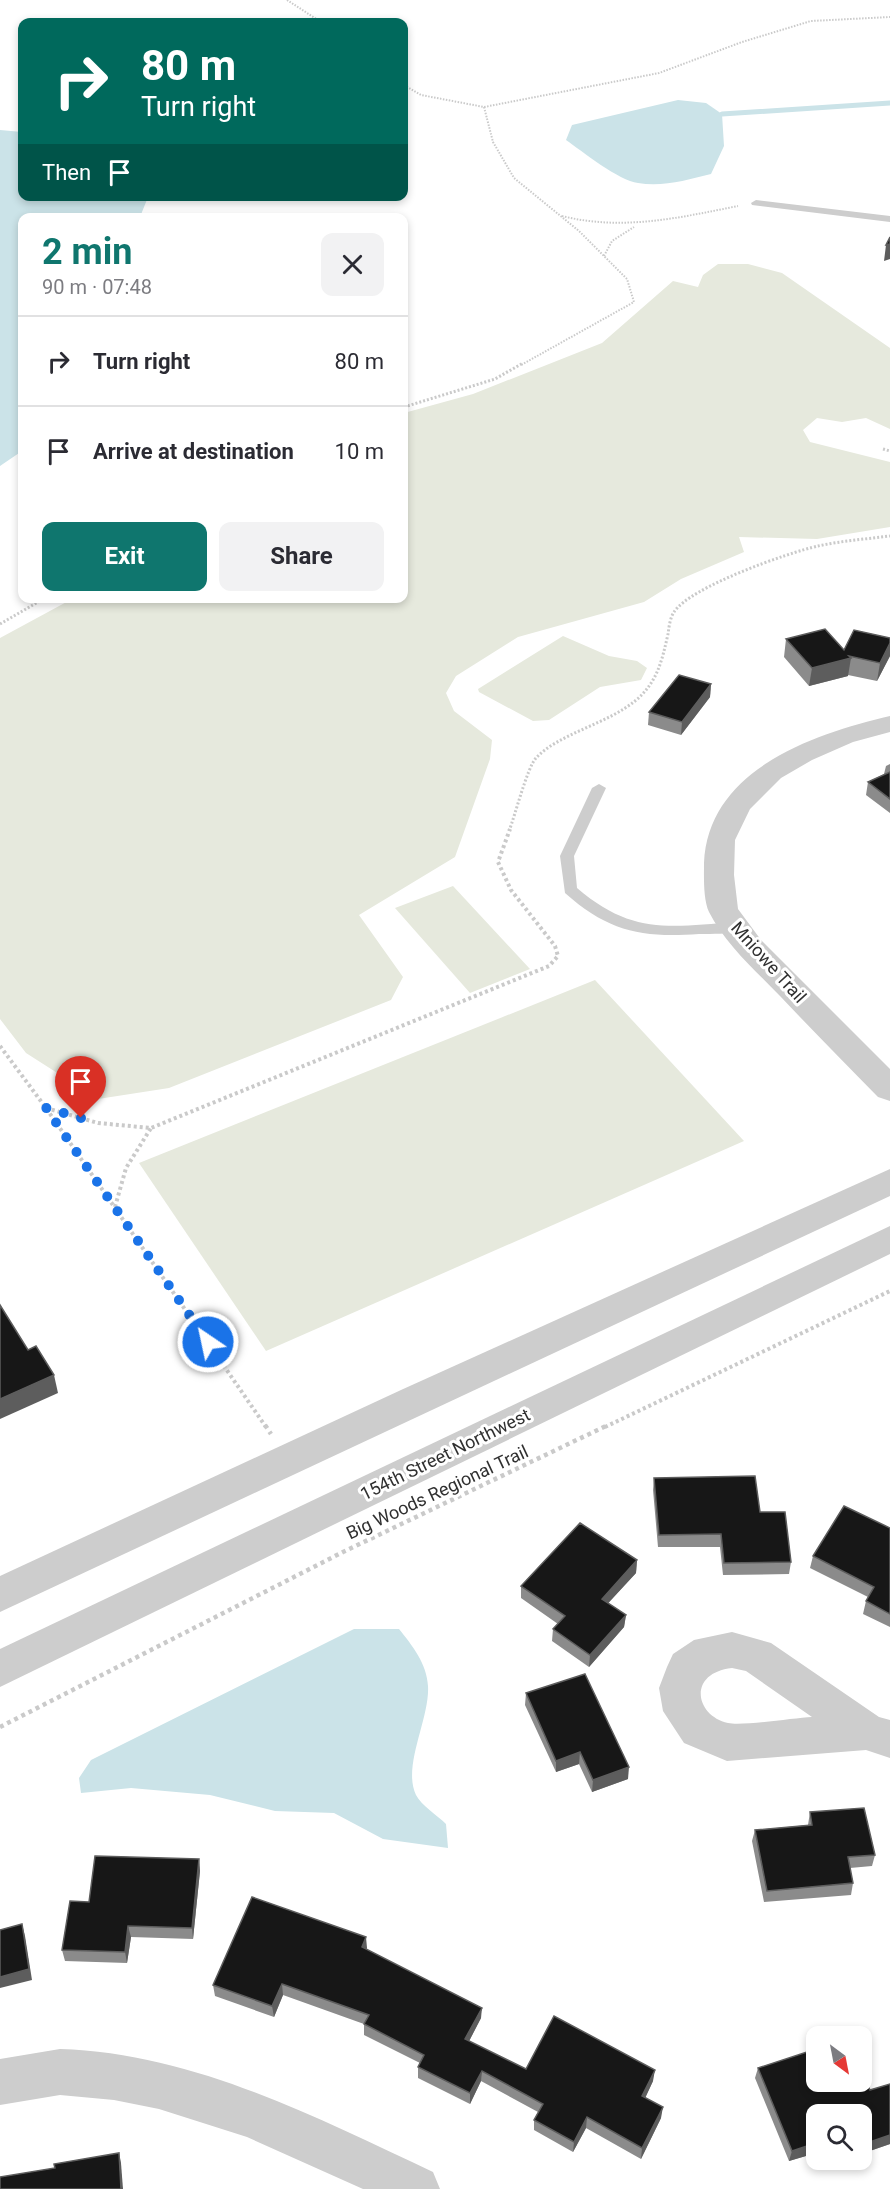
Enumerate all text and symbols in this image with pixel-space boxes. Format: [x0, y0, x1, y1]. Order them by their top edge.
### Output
text: 80 m [141, 41, 236, 90]
icon: right [42, 42, 120, 120]
text: Turn right [141, 91, 256, 123]
icon: arrive [103, 156, 136, 189]
text: Then [42, 160, 91, 185]
text: 2 min [42, 231, 133, 273]
button: close [321, 233, 384, 296]
text: 90 m · 07:48 [42, 275, 152, 299]
icon: right [42, 345, 75, 378]
text: Turn right [93, 349, 190, 374]
text: 80 m [335, 349, 384, 374]
icon: arrive [42, 435, 75, 468]
text: Arrive at destination [93, 439, 294, 464]
text: 10 m [335, 439, 384, 464]
button: Exit [42, 522, 207, 591]
button: Share [219, 522, 384, 591]
street label: Mniowe Trail [727, 917, 811, 1007]
pin [55, 1056, 106, 1118]
icon: arrive [64, 1065, 97, 1098]
position arrow [176, 1310, 240, 1374]
street label: 154th Street Northwest [357, 1404, 533, 1504]
street label: Big Woods Regional Trail [343, 1441, 531, 1543]
north arrow [806, 2026, 872, 2092]
map controls [806, 2026, 872, 2170]
button: search [806, 2104, 872, 2170]

